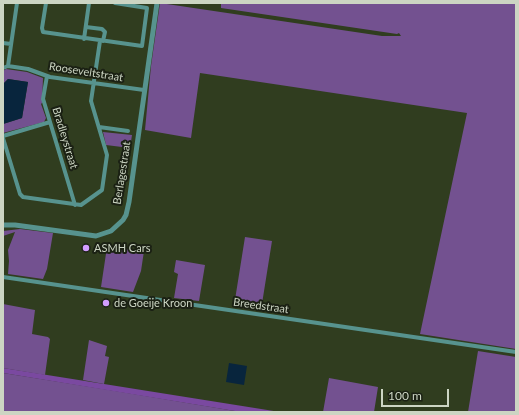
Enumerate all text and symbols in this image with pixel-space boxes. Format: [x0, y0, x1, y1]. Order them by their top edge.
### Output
street label: Rooseveltstraat [48, 60, 124, 84]
street label: Bradleystraat [49, 106, 81, 170]
street label: Berlagestraat [110, 140, 134, 206]
place label: ASMH Cars [94, 241, 150, 255]
marker: ASMH Cars [81, 243, 91, 253]
place label: de Goeije Kroon [114, 296, 192, 310]
street label: Breedstraat [232, 296, 290, 316]
marker: de Goeije Kroon [101, 298, 111, 308]
scale bar [383, 381, 451, 407]
text: 100 m [388, 388, 422, 403]

